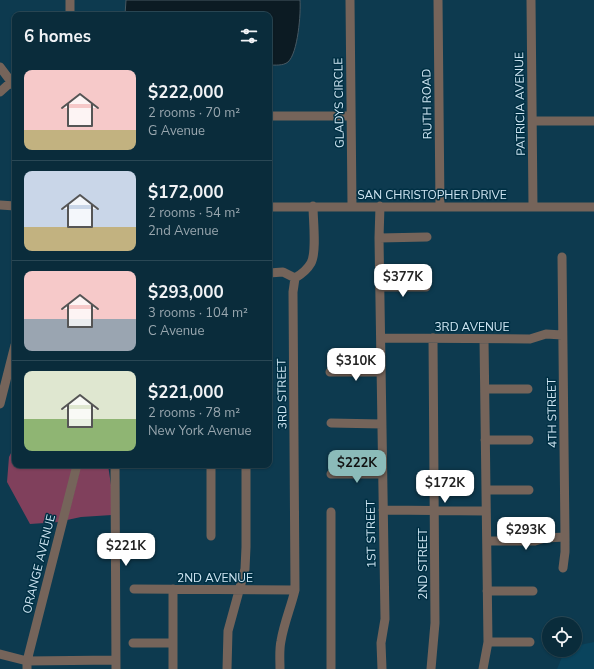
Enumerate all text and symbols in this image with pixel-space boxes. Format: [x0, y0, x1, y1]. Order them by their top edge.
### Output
text: 6 homes [24, 25, 91, 48]
icon: filters [238, 25, 260, 47]
street label: PATRICIA AVENUE [511, 52, 529, 156]
street label: GLADYS CIRCLE [330, 58, 348, 148]
street label: RUTH ROAD [418, 68, 436, 140]
text: $222,000 [148, 81, 224, 104]
icon: home [56, 86, 104, 134]
text: 2 rooms · 70 m² [148, 104, 240, 122]
text: G Avenue [148, 122, 205, 140]
text: $172,000 [148, 181, 224, 204]
icon: home [56, 187, 104, 235]
street label: SAN CHRISTOPHER DRIVE [357, 187, 507, 203]
text: 2 rooms · 54 m² [148, 204, 240, 222]
text: 2nd Avenue [148, 222, 218, 240]
pin: $377K [375, 264, 431, 298]
text: $377K [383, 268, 423, 286]
text: $293,000 [148, 281, 224, 304]
icon: home [56, 287, 104, 335]
text: 3 rooms · 104 m² [148, 304, 248, 322]
street label: 3RD AVENUE [434, 319, 510, 335]
text: C Avenue [148, 322, 204, 340]
pin: $310K [328, 348, 384, 382]
text: $310K [336, 352, 376, 370]
street label: 3RD STREET [273, 358, 291, 430]
street label: 4TH STREET [543, 377, 561, 448]
text: $221,000 [148, 381, 224, 404]
icon: home [56, 387, 104, 435]
text: 2 rooms · 78 m² [148, 404, 240, 422]
text: New York Avenue [148, 422, 251, 440]
pin: $222K [329, 450, 385, 484]
text: $222K [337, 454, 377, 472]
pin: $172K [417, 470, 473, 504]
text: $172K [425, 474, 465, 492]
street label: 1ST STREET [362, 499, 380, 568]
street label: ORANGE AVENUE [19, 513, 59, 615]
pin: $293K [498, 517, 554, 551]
text: $293K [506, 521, 546, 539]
street label: 2ND STREET [415, 527, 431, 600]
pin: $221K [98, 533, 154, 567]
text: $221K [106, 537, 146, 555]
street label: 2ND AVENUE [177, 570, 253, 586]
map controls [542, 617, 582, 657]
button: locate [542, 617, 582, 657]

